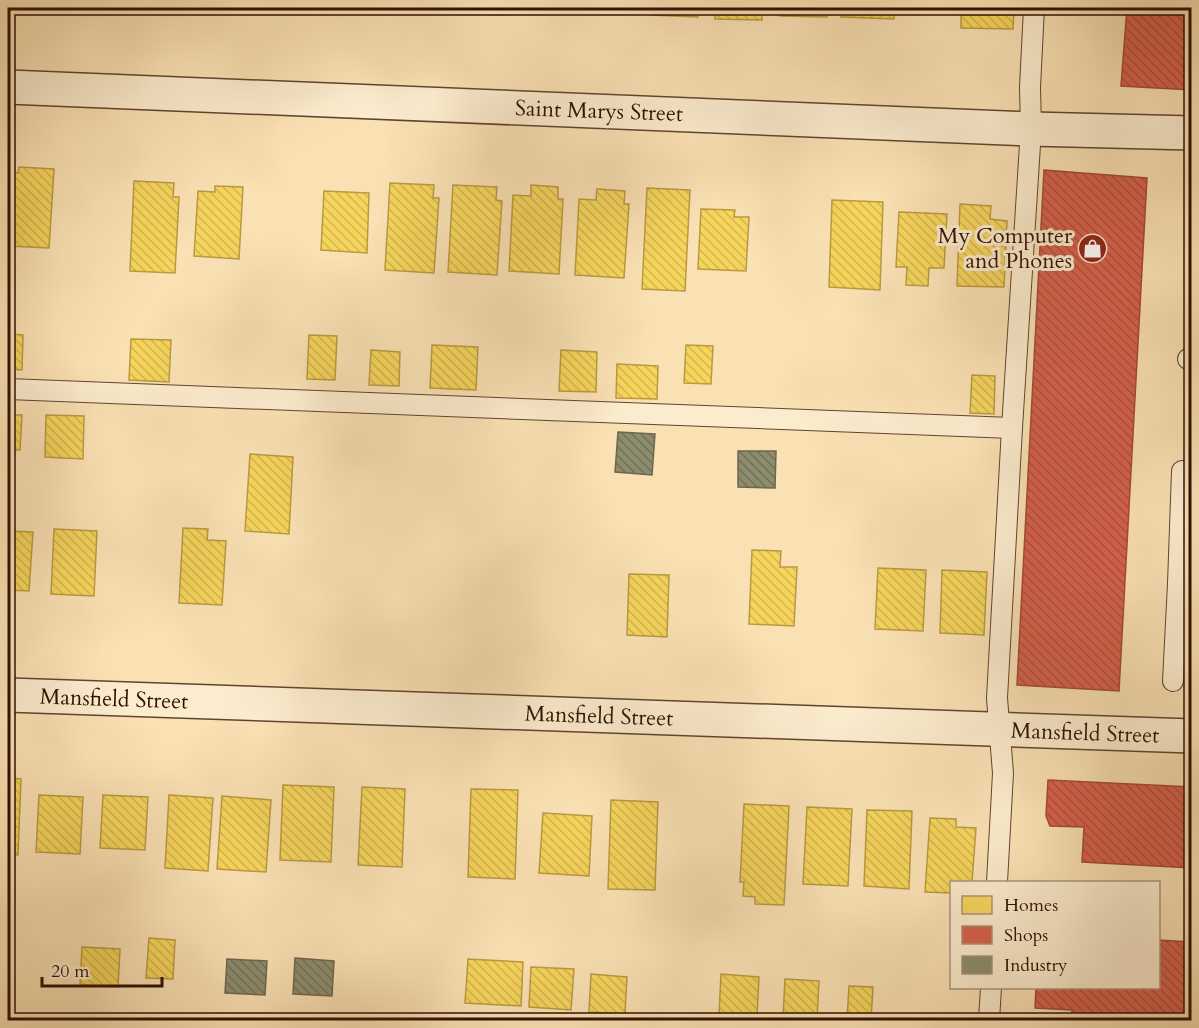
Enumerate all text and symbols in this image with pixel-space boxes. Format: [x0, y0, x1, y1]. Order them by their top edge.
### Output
street label: Saint Marys Street [514, 93, 684, 129]
place label: My Computer and Phones [938, 221, 1073, 276]
shop icon: My Computer and Phones [1077, 233, 1109, 265]
street label: Mansfield Street [39, 681, 189, 717]
street label: Mansfield Street [524, 698, 674, 734]
street label: Mansfield Street [1010, 715, 1160, 751]
legend [950, 881, 1160, 989]
text: Homes [1004, 893, 1058, 918]
text: Shops [1004, 923, 1048, 948]
scale bar [42, 950, 162, 988]
text: Industry [1004, 953, 1068, 978]
text: 20 m [51, 959, 90, 984]

